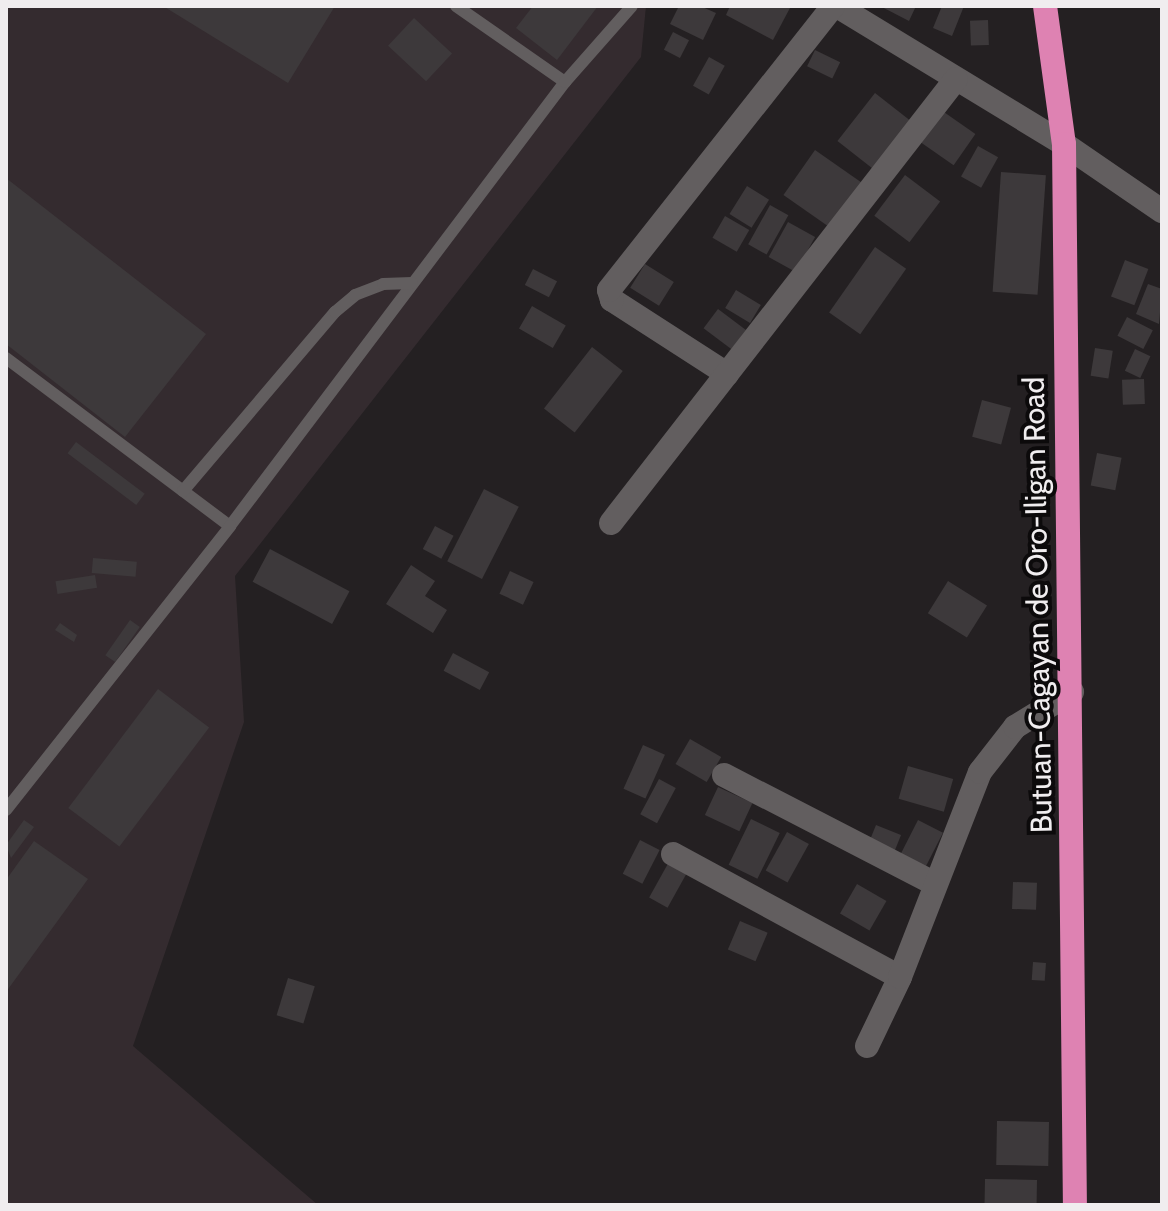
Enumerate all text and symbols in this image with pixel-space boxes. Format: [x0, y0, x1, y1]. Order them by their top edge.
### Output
street label: Butuan-Cagayan de Oro-Iligan Road [1016, 377, 1060, 833]

